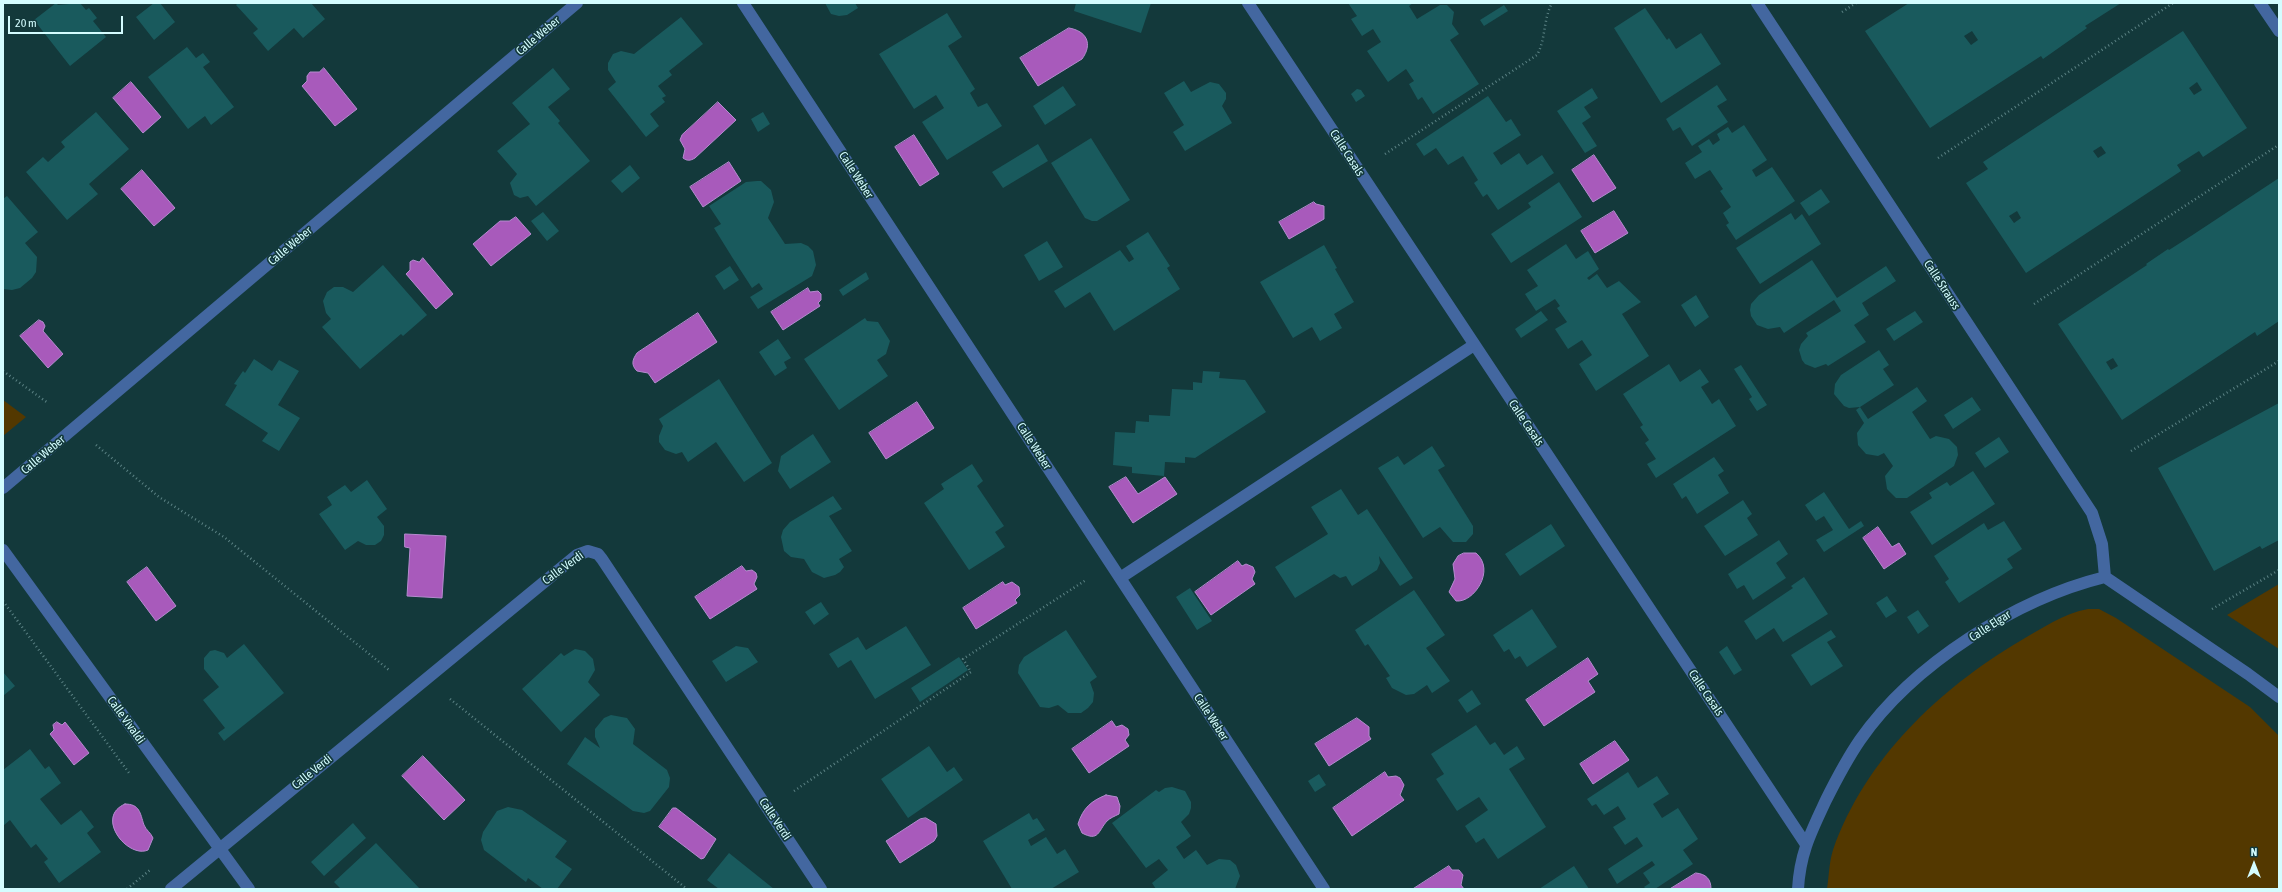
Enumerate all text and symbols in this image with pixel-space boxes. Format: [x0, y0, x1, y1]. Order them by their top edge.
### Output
scale bar [10, 8, 125, 34]
street label: Calle Weber [513, 14, 563, 58]
text: 20 m [15, 16, 37, 30]
street label: Calle Casals [1327, 127, 1367, 179]
street label: Calle Weber [836, 149, 876, 201]
street label: Calle Weber [265, 224, 315, 268]
street label: Calle Strauss [1921, 258, 1963, 312]
street label: Calle Casals [1505, 397, 1547, 449]
street label: Calle Weber [1014, 420, 1054, 472]
street label: Calle Weber [18, 433, 68, 477]
street label: Calle Verdi [540, 548, 586, 588]
street label: Calle Elgar [1967, 607, 2013, 645]
street label: Calle Casals [1685, 667, 1727, 719]
street label: Calle Weber [1191, 691, 1231, 743]
street label: Calle Vivaldi [104, 694, 148, 746]
street label: Calle Verdi [289, 752, 335, 792]
street label: Calle Verdi [756, 795, 794, 843]
north arrow [2234, 844, 2274, 884]
text: N [2251, 846, 2257, 858]

